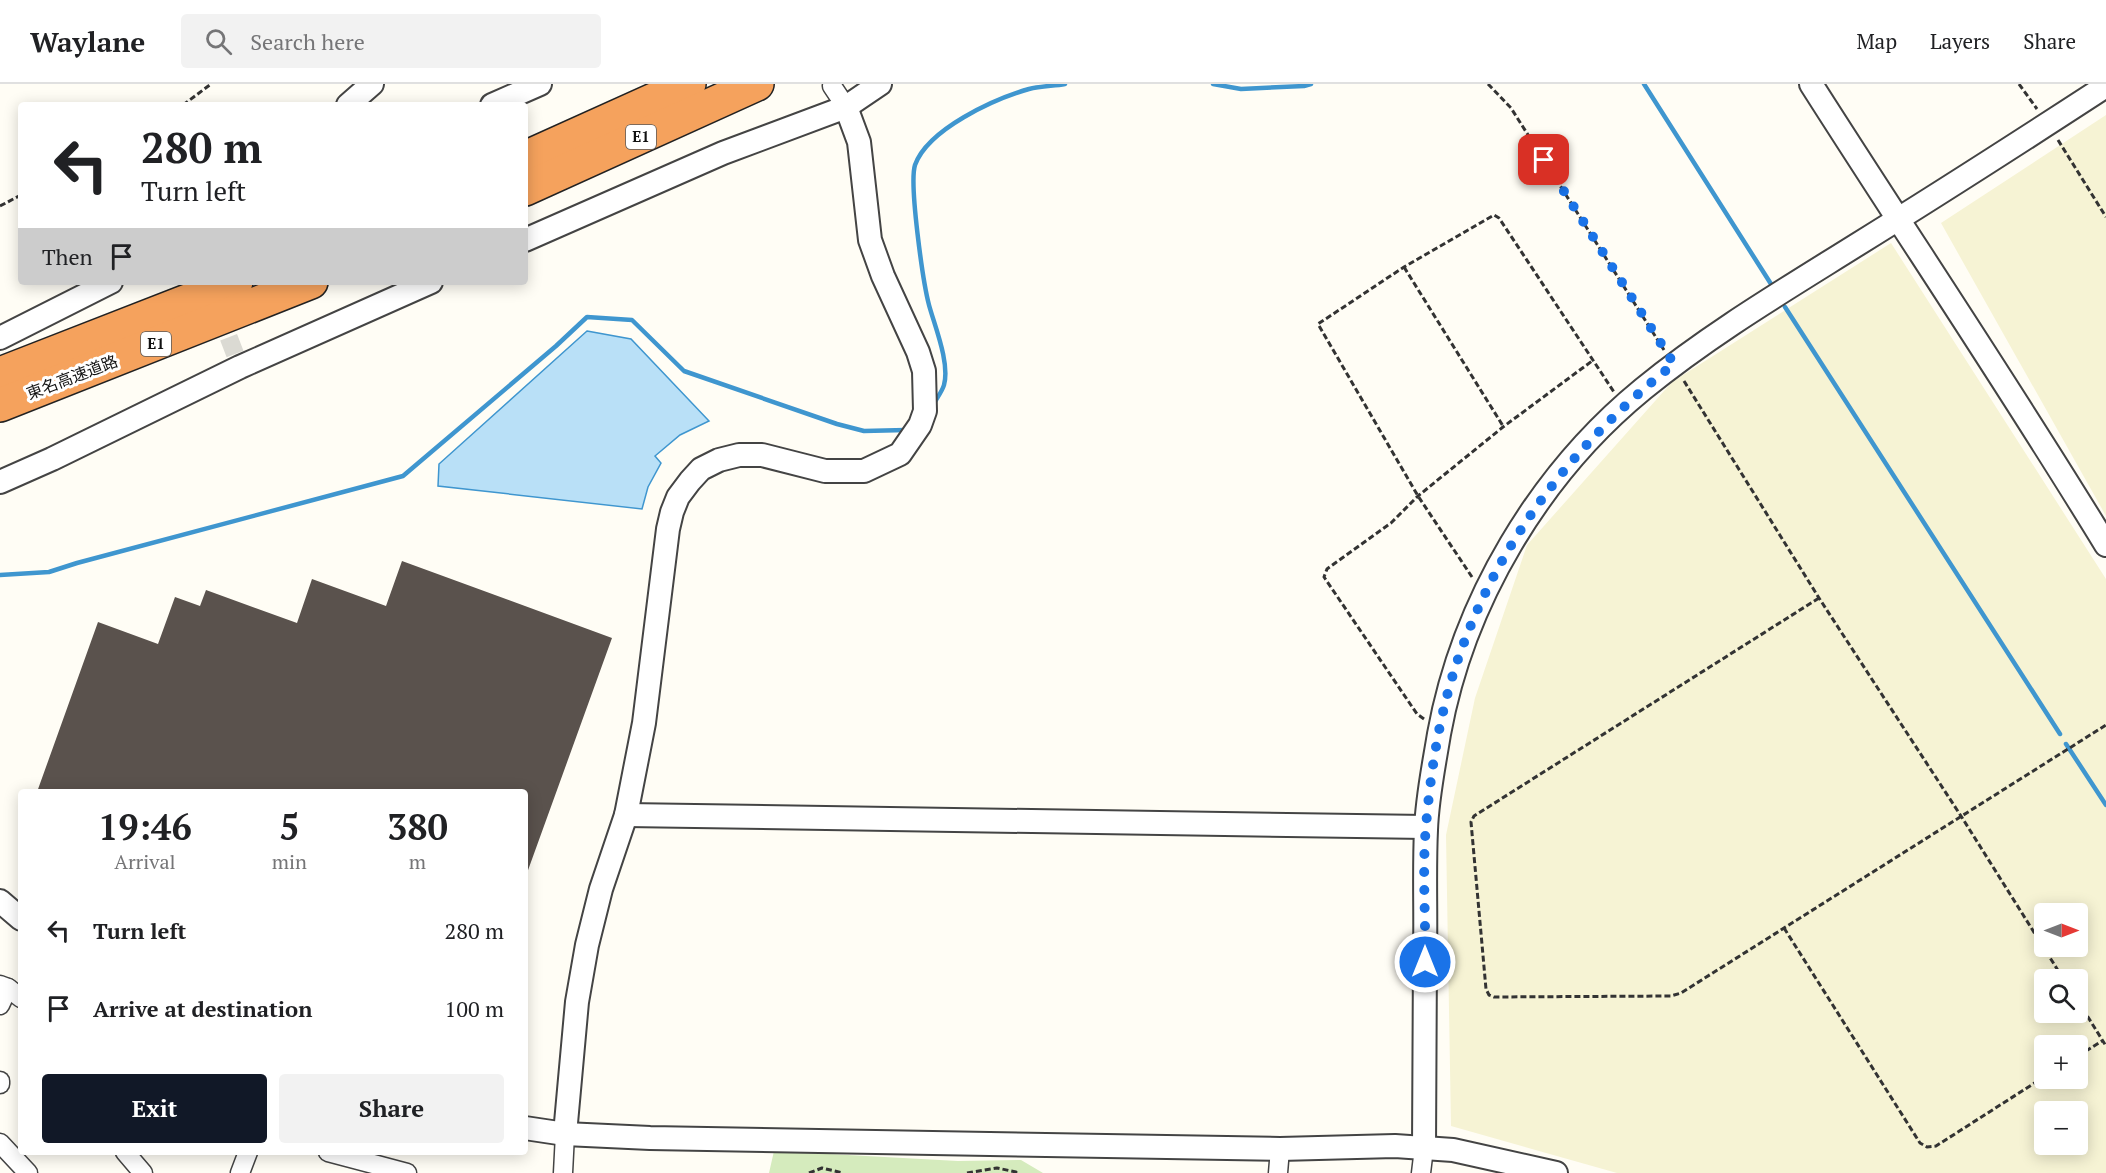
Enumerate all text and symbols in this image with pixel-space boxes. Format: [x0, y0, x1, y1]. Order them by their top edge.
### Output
search box [181, 14, 601, 68]
text: Waylane [30, 23, 145, 60]
icon: search [202, 25, 235, 58]
text: Search here [250, 27, 365, 56]
text: Map [1856, 27, 1897, 55]
text: Layers [1930, 27, 1990, 55]
text: Share [2023, 27, 2076, 55]
text: 280 m [141, 119, 262, 175]
road number: E1 [626, 125, 656, 149]
icon: left [42, 126, 120, 204]
pin [1518, 134, 1569, 185]
icon: arrive [1527, 143, 1560, 176]
text: Turn left [141, 173, 246, 209]
icon: arrive [105, 240, 138, 273]
text: Then [42, 242, 93, 271]
road number: E1 [141, 332, 171, 356]
street label: 東名高速道路 [23, 350, 121, 404]
text: 19:46 [98, 803, 192, 850]
text: 5 [279, 803, 300, 850]
text: 380 [387, 803, 448, 850]
text: Arrival [114, 848, 176, 875]
text: min [272, 848, 307, 875]
text: m [409, 848, 426, 875]
north arrow [2034, 903, 2088, 957]
map controls [2034, 903, 2088, 1155]
icon: left [42, 914, 75, 947]
text: Turn left [93, 916, 186, 945]
text: 280 m [444, 916, 504, 945]
position arrow [1393, 930, 1457, 994]
button: search [2034, 969, 2088, 1023]
icon: arrive [42, 992, 75, 1025]
text: Arrive at destination [93, 994, 312, 1023]
text: 100 m [444, 994, 504, 1023]
button: + [2034, 1035, 2088, 1089]
button: Exit [42, 1074, 267, 1143]
button: Share [279, 1074, 504, 1143]
button: − [2034, 1101, 2088, 1155]

